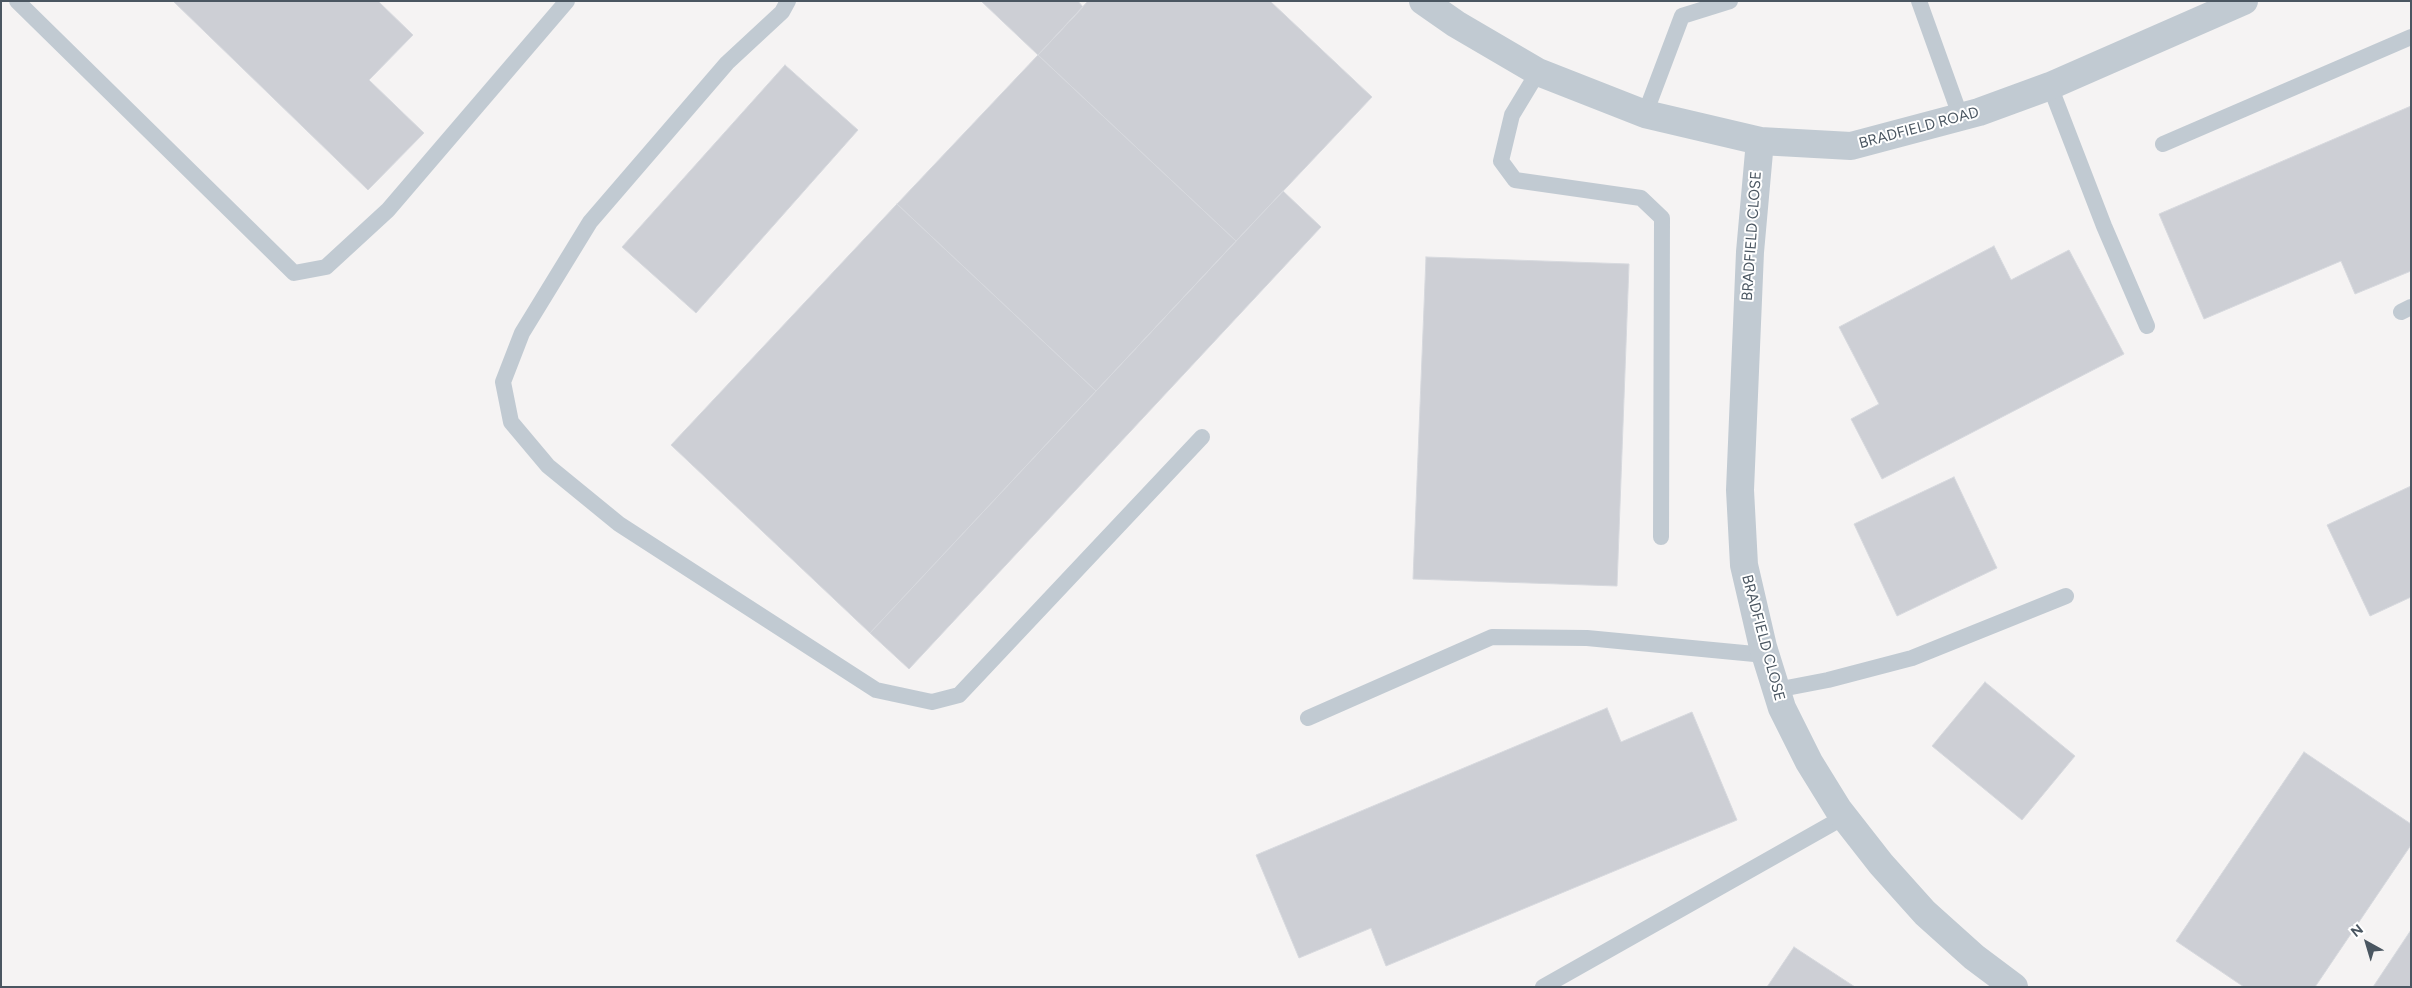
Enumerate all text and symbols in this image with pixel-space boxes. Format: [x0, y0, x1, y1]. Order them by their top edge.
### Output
street label: BRADFIELD ROAD [1857, 103, 1981, 153]
street label: BRADFIELD CLOSE [1738, 171, 1766, 301]
street label: BRADFIELD CLOSE [1737, 573, 1789, 703]
north arrow [2342, 918, 2392, 968]
text: N [2348, 921, 2367, 941]

